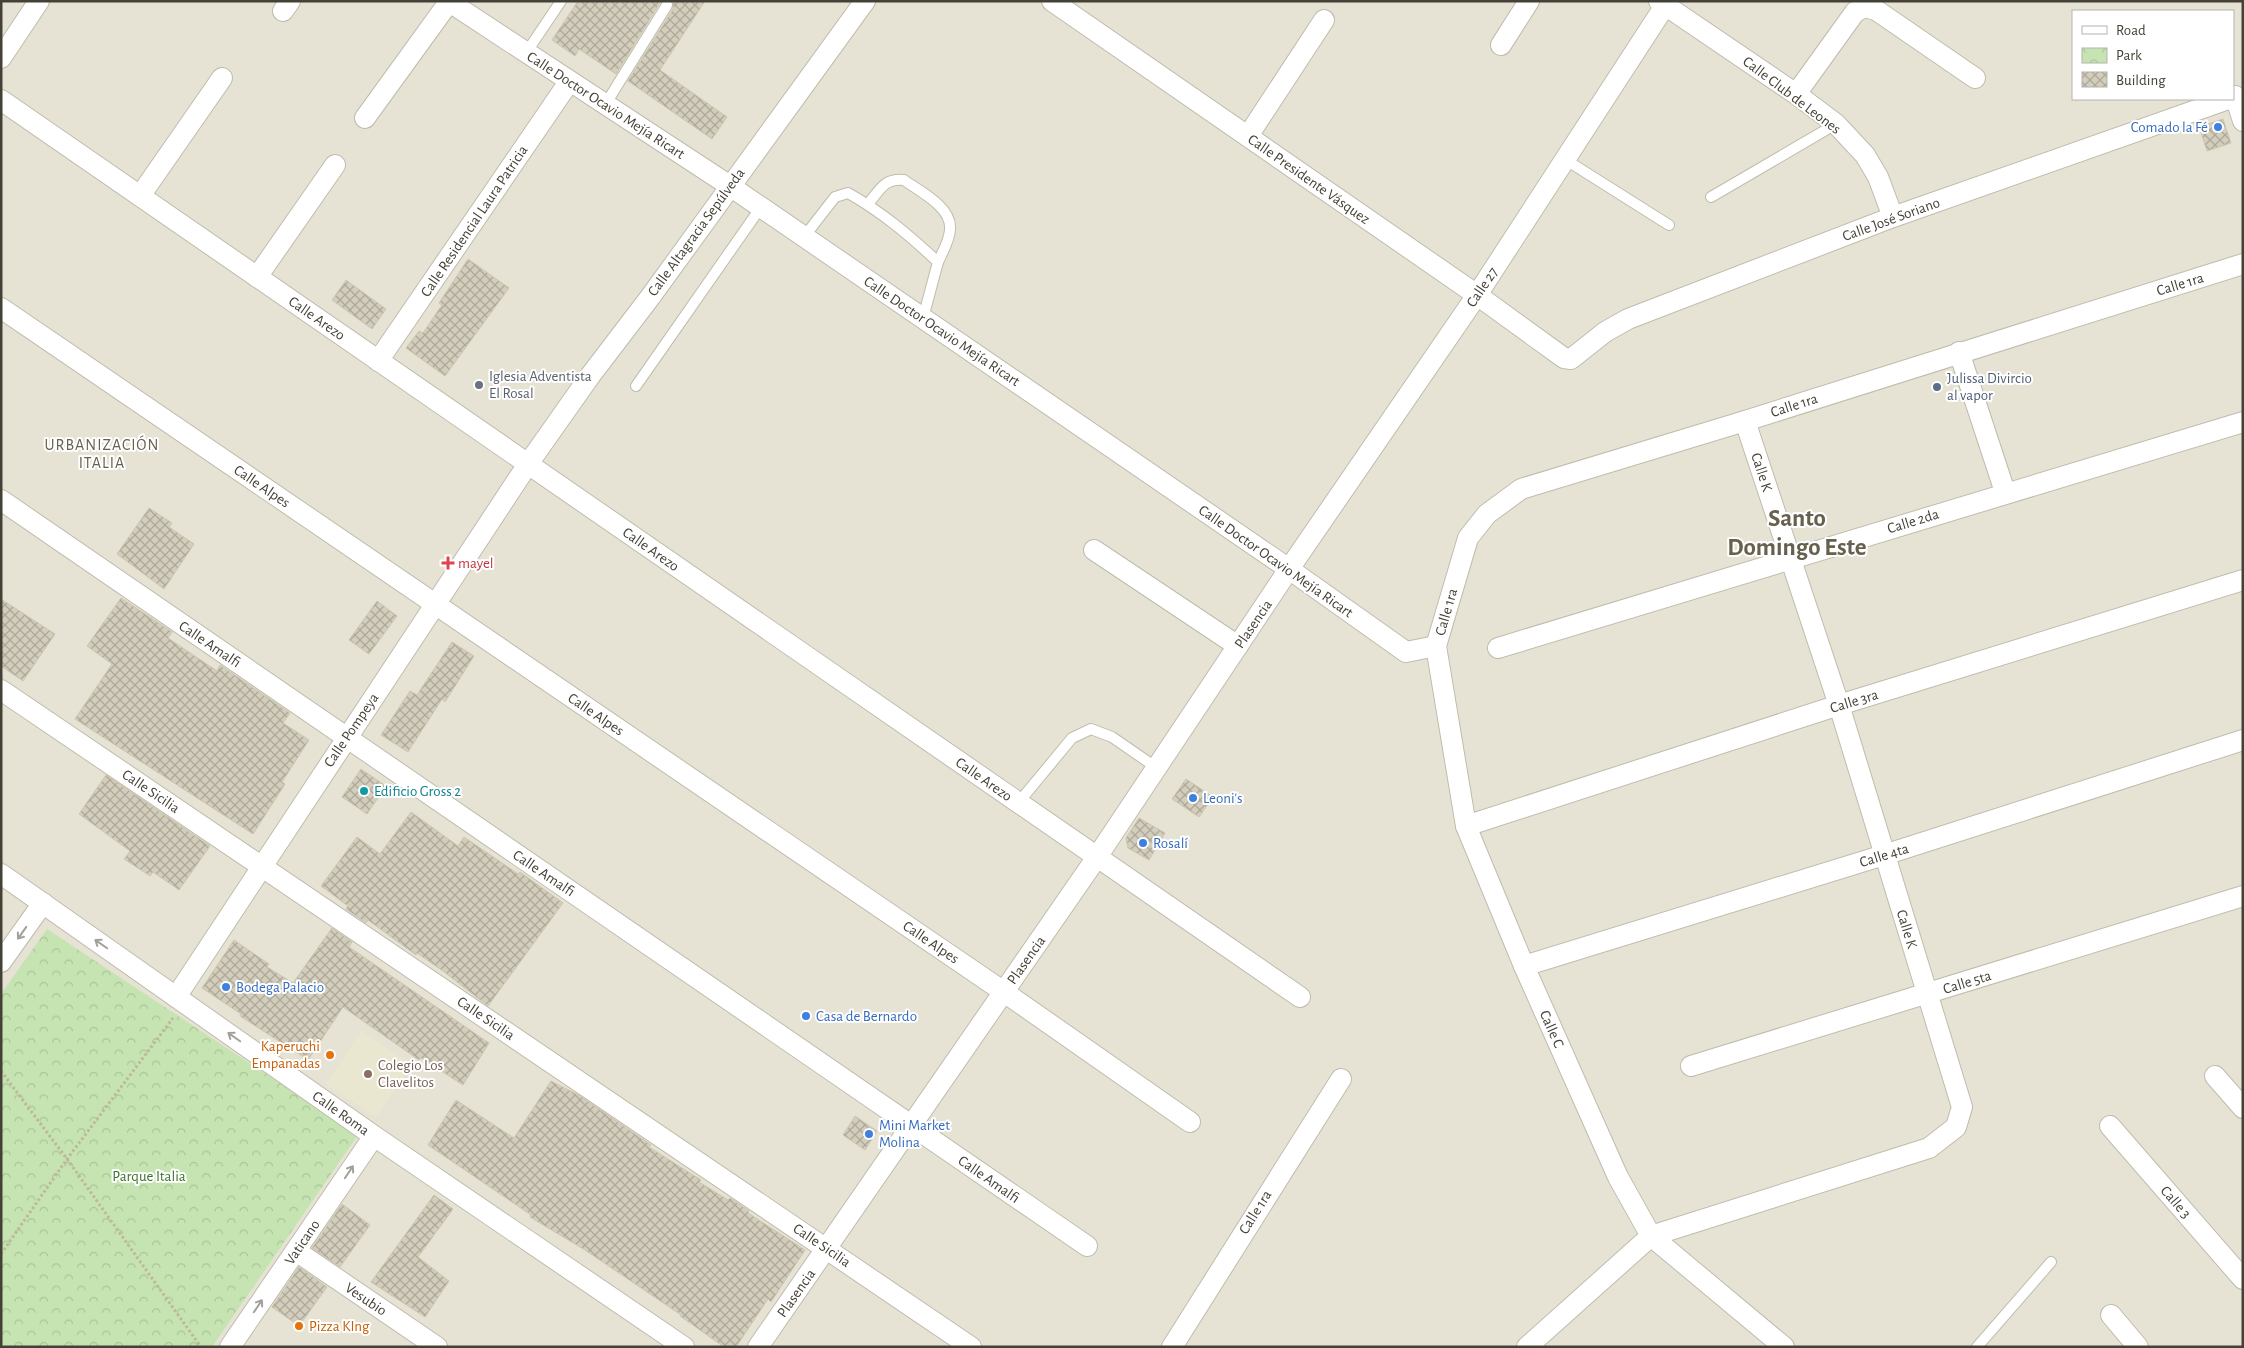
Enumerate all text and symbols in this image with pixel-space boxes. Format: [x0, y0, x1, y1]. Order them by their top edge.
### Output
legend [2072, 10, 2234, 100]
text: Road [2116, 23, 2146, 38]
text: Park [2116, 48, 2142, 63]
street label: Calle Doctor Ocavio Mejía Ricart [524, 49, 687, 162]
street label: Calle Club de Leones [1740, 54, 1843, 137]
text: Building [2116, 73, 2166, 88]
place label: Comado la Fé [2131, 120, 2208, 135]
marker: Comado la Fé [2212, 121, 2224, 133]
street label: Calle Presidente Vásquez [1245, 132, 1372, 227]
street label: Calle Residencial Laura Patricia [418, 143, 531, 300]
street label: Calle Altagracia Sepúlveda [645, 166, 748, 299]
street label: Calle José Soriano [1840, 195, 1942, 244]
street label: Calle 27 [1464, 265, 1501, 310]
street label: Calle 1ra [2155, 270, 2206, 299]
street label: Calle Doctor Ocavio Mejía Ricart [861, 274, 1023, 389]
street label: Calle Arezo [286, 294, 348, 343]
place label: Iglesia Adventista El Rosal [489, 369, 592, 401]
place label: Julissa Divircio al vapor [1947, 371, 2032, 403]
marker: Iglesia Adventista El Rosal [473, 379, 485, 391]
marker: Julissa Divircio al vapor [1931, 381, 1943, 393]
street label: Calle 1ra [1769, 391, 1820, 420]
district label: URBANIZACIÓN ITALIA [45, 435, 159, 471]
street label: Calle K [1748, 451, 1775, 494]
street label: Calle Alpes [231, 462, 292, 511]
street label: Calle Doctor Ocavio Mejía Ricart [1196, 502, 1356, 621]
district label: Santo Domingo Este [1727, 506, 1867, 560]
street label: Calle 2da [1886, 507, 1941, 536]
street label: Calle Arezo [620, 525, 682, 574]
place label: mayel [458, 556, 494, 571]
marker: mayel [442, 557, 454, 569]
street label: Calle 1ra [1433, 587, 1460, 637]
street label: Plasencia [1232, 597, 1275, 651]
street label: Calle Amalfi [176, 618, 243, 670]
street label: Calle 3ra [1828, 687, 1880, 716]
street label: Calle Alpes [565, 690, 626, 739]
street label: Calle Pompeya [321, 691, 382, 770]
street label: Calle Arezo [953, 755, 1015, 804]
street label: Calle Sicilia [119, 767, 182, 816]
place label: Edificio Gross 2 [374, 784, 461, 799]
marker: Edificio Gross 2 [358, 785, 370, 797]
place label: Leoni's [1203, 791, 1243, 806]
marker: Leoni's [1187, 792, 1199, 804]
place label: Rosalí [1153, 836, 1188, 851]
marker: Rosalí [1137, 837, 1149, 849]
street label: Calle 4ta [1858, 841, 1911, 870]
street label: Calle Amalfi [510, 847, 577, 899]
street label: Calle K [1894, 908, 1920, 951]
street label: Calle Alpes [900, 918, 961, 967]
one-way arrow [17, 925, 27, 939]
street label: Plasencia [1004, 933, 1048, 987]
one-way arrow [94, 939, 108, 949]
street label: Calle 5ta [1941, 968, 1993, 997]
place label: Bodega Palacio [236, 980, 324, 995]
marker: Bodega Palacio [220, 981, 232, 993]
street label: Calle Sicilia [454, 994, 517, 1043]
street label: Calle C [1537, 1008, 1566, 1050]
place label: Casa de Bernardo [816, 1009, 917, 1024]
marker: Casa de Bernardo [800, 1010, 812, 1022]
one-way arrow [228, 1032, 241, 1043]
place label: Kaperuchi Empanadas [252, 1039, 320, 1071]
marker: Kaperuchi Empanadas [324, 1049, 336, 1061]
place label: Colegio Los Clavelitos [378, 1058, 443, 1090]
marker: Colegio Los Clavelitos [362, 1068, 374, 1080]
street label: Calle Roma [310, 1088, 372, 1138]
place label: Mini Market Molina [879, 1118, 950, 1150]
marker: Mini Market Molina [863, 1128, 875, 1140]
street label: Calle Amalfi [955, 1153, 1022, 1206]
one-way arrow [344, 1165, 354, 1179]
park label: Parque Italia [112, 1169, 186, 1184]
street label: Calle 3 [2158, 1183, 2194, 1221]
street label: Calle 1ra [1236, 1188, 1275, 1237]
street label: Vaticano [282, 1217, 323, 1267]
street label: Calle Sicilia [790, 1221, 853, 1270]
street label: Plasencia [774, 1266, 818, 1320]
street label: Vesubio [342, 1280, 389, 1319]
one-way arrow [253, 1300, 263, 1314]
place label: Pizza KIng [309, 1319, 370, 1334]
marker: Pizza KIng [293, 1320, 305, 1332]

